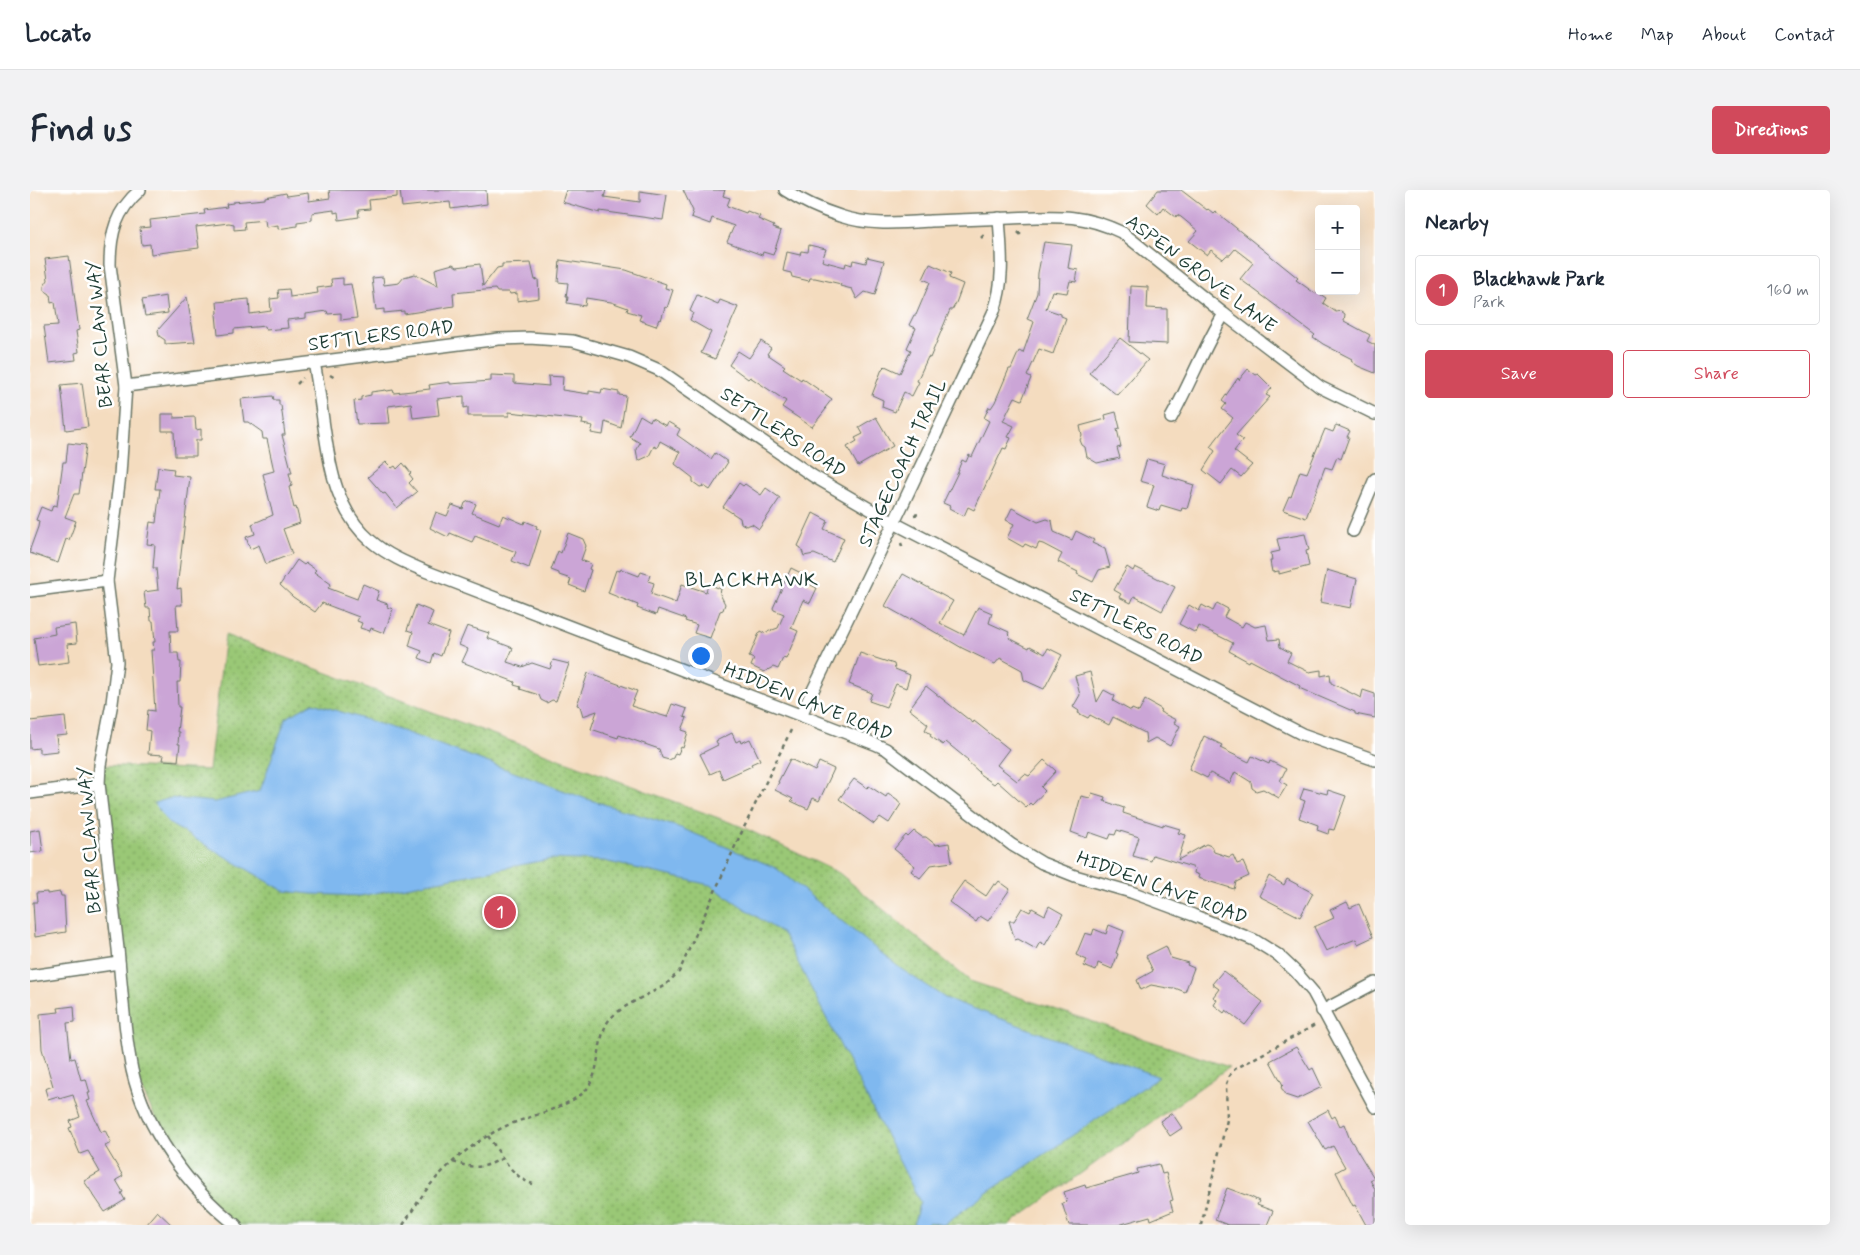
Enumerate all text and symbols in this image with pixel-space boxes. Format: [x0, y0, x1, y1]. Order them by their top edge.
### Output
text: Locato [25, 19, 91, 50]
text: Home [1568, 23, 1613, 47]
text: Map [1641, 23, 1674, 47]
text: About [1702, 23, 1746, 47]
text: Contact [1774, 23, 1835, 47]
button: Directions [1712, 106, 1830, 154]
text: Find us [30, 107, 132, 153]
map controls [1315, 205, 1360, 295]
button: + [1315, 205, 1360, 250]
street label: ASPEN GROVE LANE [1121, 209, 1281, 339]
text: Nearby [1425, 209, 1489, 237]
button: − [1315, 250, 1360, 295]
street label: BEAR CLAW WAY [81, 259, 119, 409]
text: Blackhawk Park [1473, 267, 1605, 292]
text: 1 [1438, 280, 1446, 301]
text: 160 m [1766, 280, 1809, 301]
text: Park [1473, 292, 1505, 313]
street label: SETTLERS ROAD [307, 315, 455, 357]
button: Save [1425, 350, 1613, 398]
button: Share [1623, 350, 1810, 398]
street label: STAGECOACH TRAIL [853, 375, 953, 551]
street label: SETTLERS ROAD [715, 382, 851, 484]
district label: BLACKHAWK [685, 567, 819, 594]
street label: SETTLERS ROAD [1065, 583, 1207, 671]
your location [688, 643, 714, 669]
street label: HIDDEN CAVE ROAD [720, 657, 896, 747]
street label: BEAR CLAW WAY [72, 765, 108, 915]
street label: HIDDEN CAVE ROAD [1073, 845, 1251, 931]
pin: 1 [484, 893, 516, 931]

